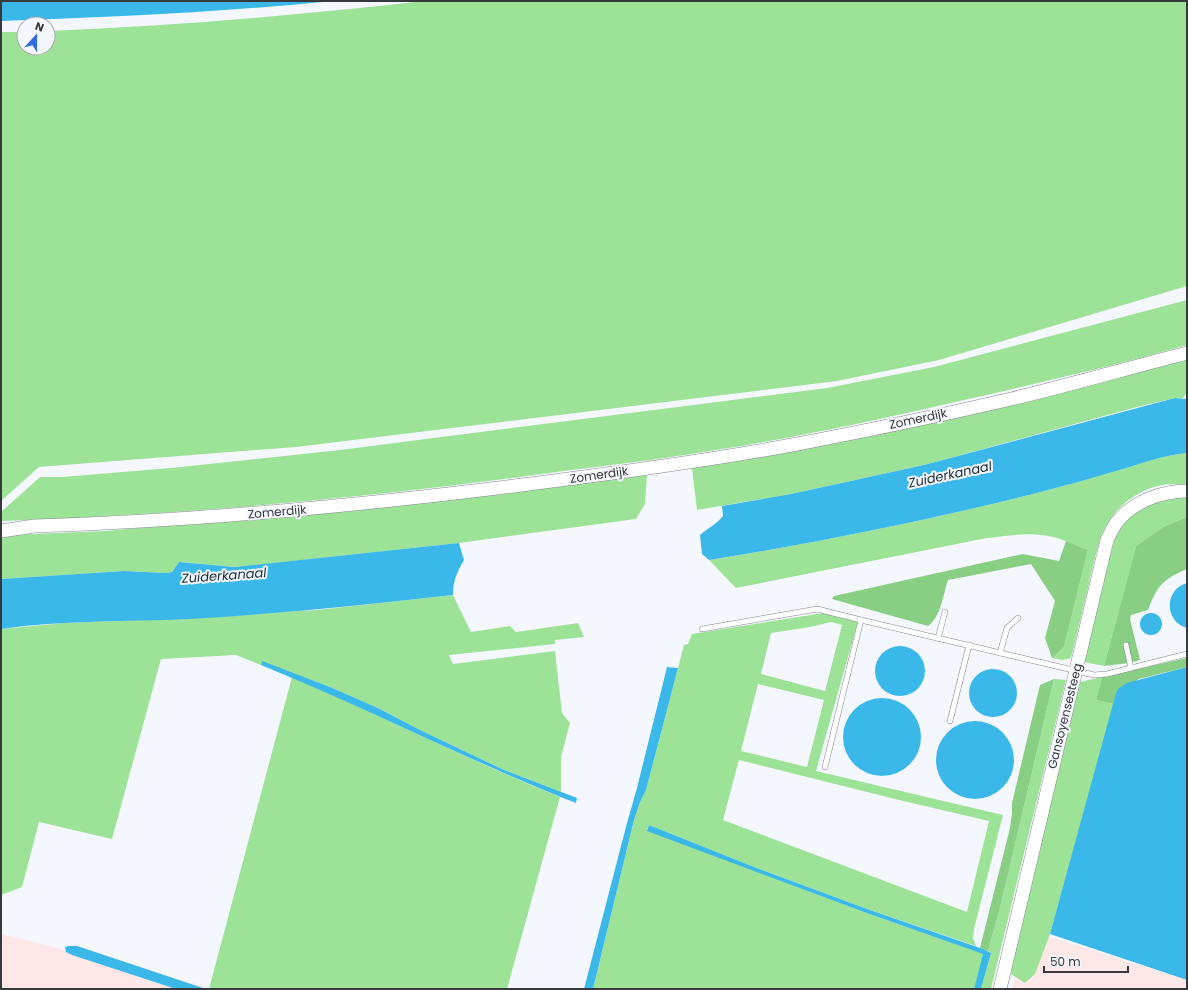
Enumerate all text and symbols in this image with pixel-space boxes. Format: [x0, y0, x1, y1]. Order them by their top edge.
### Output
north arrow [16, 16, 56, 56]
text: N [33, 18, 46, 36]
street label: Zomerdijk [887, 404, 949, 433]
water label: Zuiderkanaal [906, 456, 994, 493]
street label: Zomerdijk [569, 462, 630, 487]
street label: Zomerdijk [247, 500, 308, 523]
water label: Zuiderkanaal [180, 563, 268, 588]
street label: Gansoyensesteeg [1043, 661, 1086, 770]
scale bar [1044, 948, 1128, 974]
text: 50 m [1050, 953, 1081, 970]

